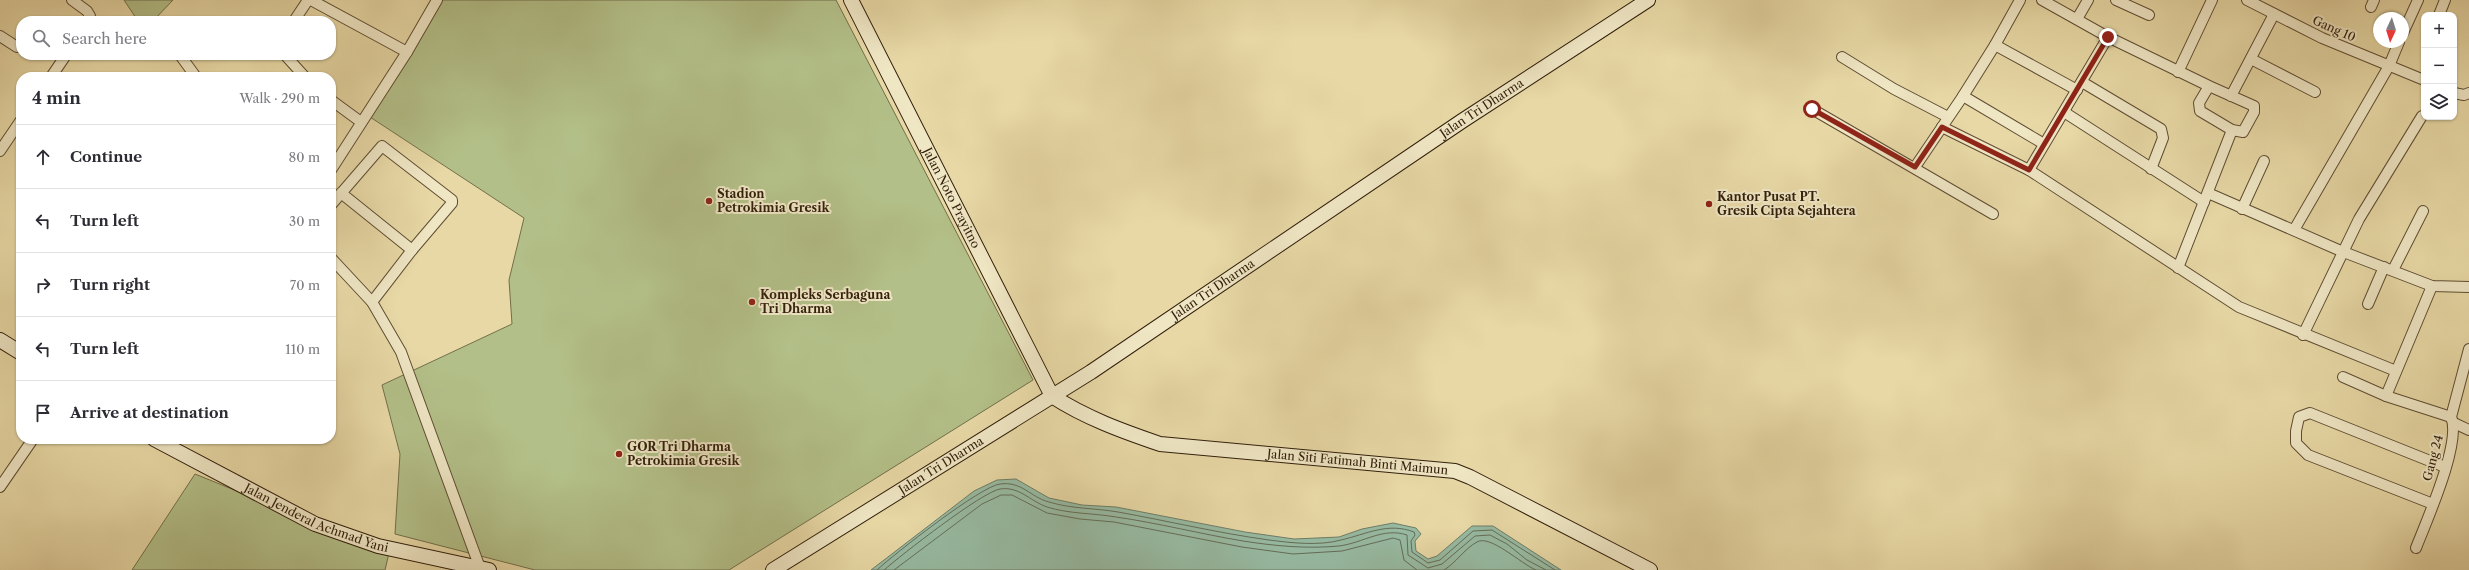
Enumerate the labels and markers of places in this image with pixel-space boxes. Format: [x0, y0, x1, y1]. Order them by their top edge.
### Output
place label: Stadion Petrokimia Gresik [717, 186, 830, 215]
place label: Kantor Pusat PT. Gresik Cipta Sejahtera [1717, 189, 1857, 218]
marker: Stadion Petrokimia Gresik [704, 196, 714, 206]
marker: Kantor Pusat PT. Gresik Cipta Sejahtera [1704, 199, 1714, 209]
place label: Kompleks Serbaguna Tri Dharma [760, 287, 891, 316]
marker: Kompleks Serbaguna Tri Dharma [747, 297, 757, 307]
place label: GOR Tri Dharma Petrokimia Gresik [627, 439, 740, 468]
marker: GOR Tri Dharma Petrokimia Gresik [614, 449, 624, 459]

